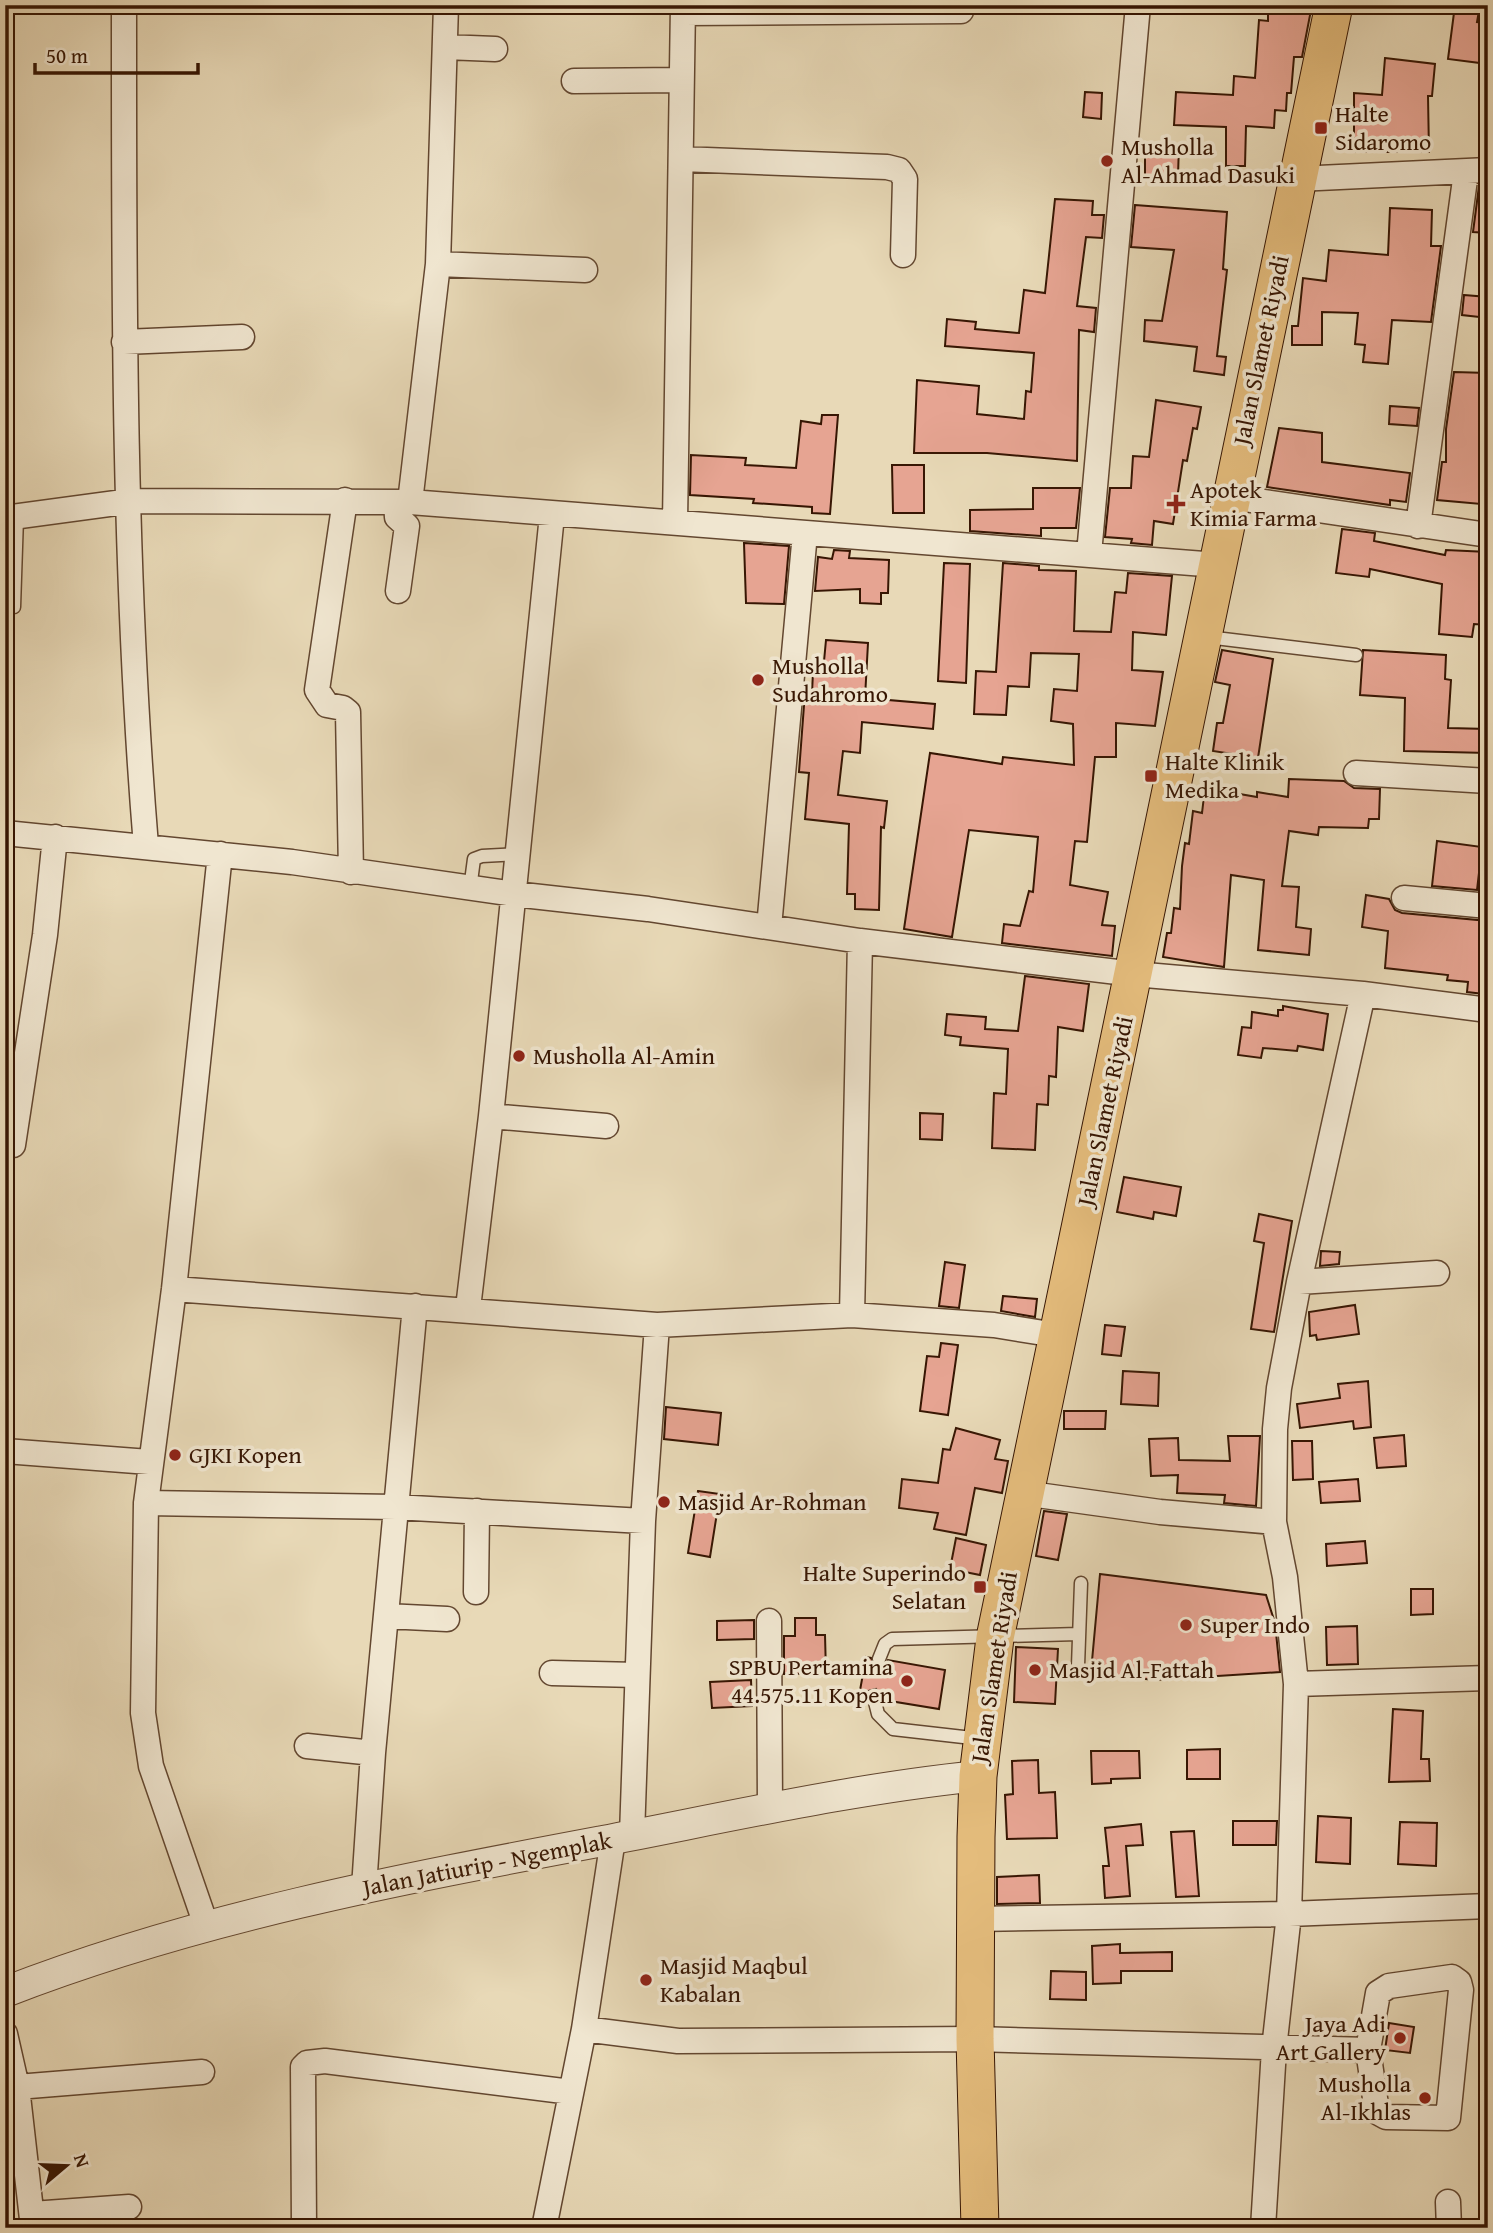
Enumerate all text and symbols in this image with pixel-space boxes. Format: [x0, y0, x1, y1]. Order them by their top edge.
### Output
scale bar [35, 32, 198, 76]
text: 50 m [46, 40, 88, 71]
place label: Halte Sidaromo [1335, 96, 1431, 159]
marker: Halte Sidaromo [1313, 120, 1329, 136]
place label: Musholla Al-Ahmad Dasuki [1121, 129, 1295, 192]
marker: Musholla Al-Ahmad Dasuki [1099, 153, 1115, 169]
street label: Jalan Slamet Riyadi [1223, 252, 1298, 451]
place label: Apotek Kimia Farma [1190, 472, 1318, 535]
marker: Apotek Kimia Farma [1168, 496, 1184, 512]
place label: Musholla Sudahromo [772, 648, 888, 711]
marker: Musholla Sudahromo [750, 672, 766, 688]
place label: Halte Klinik Medika [1165, 744, 1285, 807]
marker: Halte Klinik Medika [1143, 768, 1159, 784]
street label: Jalan Slamet Riyadi [1067, 1013, 1142, 1212]
place label: Musholla Al-Amin [533, 1038, 715, 1073]
marker: Musholla Al-Amin [511, 1048, 527, 1064]
place label: GJKI Kopen [189, 1437, 302, 1472]
marker: GJKI Kopen [167, 1447, 183, 1463]
place label: Masjid Ar-Rohman [678, 1484, 867, 1519]
marker: Masjid Ar-Rohman [656, 1494, 672, 1510]
place label: Halte Superindo Selatan [803, 1555, 967, 1618]
street label: Jalan Slamet Riyadi [961, 1569, 1026, 1768]
marker: Halte Superindo Selatan [972, 1579, 988, 1595]
place label: Super Indo [1200, 1607, 1310, 1642]
marker: Super Indo [1178, 1617, 1194, 1633]
place label: SPBU Pertamina 44.575.11 Kopen [729, 1649, 894, 1712]
place label: Masjid Al-Fattah [1049, 1652, 1215, 1687]
marker: Masjid Al-Fattah [1027, 1662, 1043, 1678]
marker: SPBU Pertamina 44.575.11 Kopen [899, 1673, 915, 1689]
street label: Jalan Jatiurip - Ngemplak [356, 1822, 615, 1905]
place label: Masjid Maqbul Kabalan [660, 1948, 808, 2011]
marker: Masjid Maqbul Kabalan [638, 1972, 654, 1988]
place label: Jaya Adi Art Gallery [1276, 2006, 1386, 2069]
marker: Jaya Adi Art Gallery [1392, 2030, 1408, 2046]
place label: Musholla Al-Ikhlas [1318, 2066, 1412, 2129]
marker: Musholla Al-Ikhlas [1417, 2090, 1433, 2106]
north arrow [32, 2132, 102, 2202]
text: N [67, 2150, 97, 2171]

